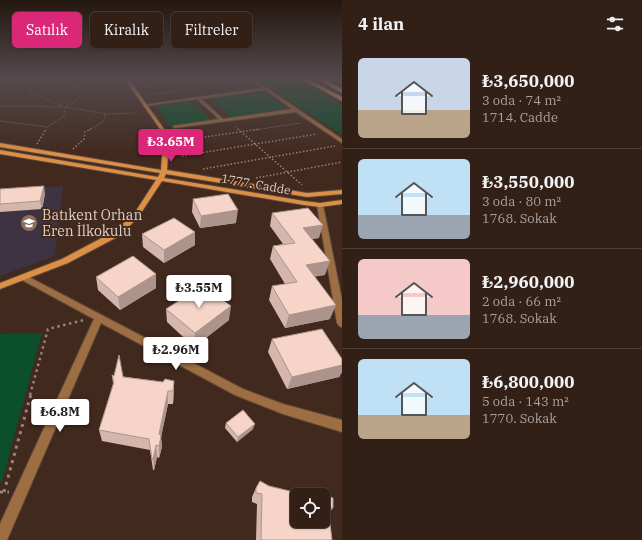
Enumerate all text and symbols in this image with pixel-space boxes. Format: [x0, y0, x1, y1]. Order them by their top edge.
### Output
chip: Satılık [12, 12, 82, 48]
chip: Kiralık [90, 12, 163, 48]
chip: Filtreler [171, 12, 252, 48]
text: 4 ilan [358, 13, 404, 35]
icon: filters [604, 13, 626, 35]
text: ₺3,650,000 [482, 70, 574, 92]
icon: home [390, 74, 438, 122]
text: 3 oda · 74 m² [482, 92, 561, 109]
text: 1714. Cadde [482, 109, 558, 126]
pin: ₺3.65M [138, 129, 204, 163]
text: ₺3.65M [147, 133, 195, 150]
street label: 1777. Cadde [220, 171, 292, 197]
text: ₺3,550,000 [482, 171, 574, 193]
icon: home [390, 175, 438, 223]
text: 3 oda · 80 m² [482, 193, 561, 210]
place label: Batıkent Orhan Eren İlkokulu [42, 206, 142, 240]
text: 1768. Sokak [482, 210, 557, 227]
school or university icon: Batıkent Orhan Eren İlkokulu [19, 213, 39, 233]
text: ₺2,960,000 [482, 271, 574, 293]
pin: ₺3.55M [166, 275, 232, 309]
icon: home [390, 275, 438, 323]
text: ₺3.55M [175, 279, 223, 296]
text: 2 oda · 66 m² [482, 293, 561, 310]
text: 1768. Sokak [482, 310, 557, 327]
pin: ₺2.96M [143, 337, 209, 371]
text: ₺2.96M [152, 341, 200, 358]
text: ₺6,800,000 [482, 371, 574, 393]
icon: home [390, 375, 438, 423]
text: 5 oda · 143 m² [482, 393, 569, 410]
pin: ₺6.8M [32, 399, 88, 433]
text: ₺6.8M [40, 403, 80, 420]
text: 1770. Sokak [482, 410, 557, 427]
map controls [290, 488, 330, 528]
button: locate [290, 488, 330, 528]

